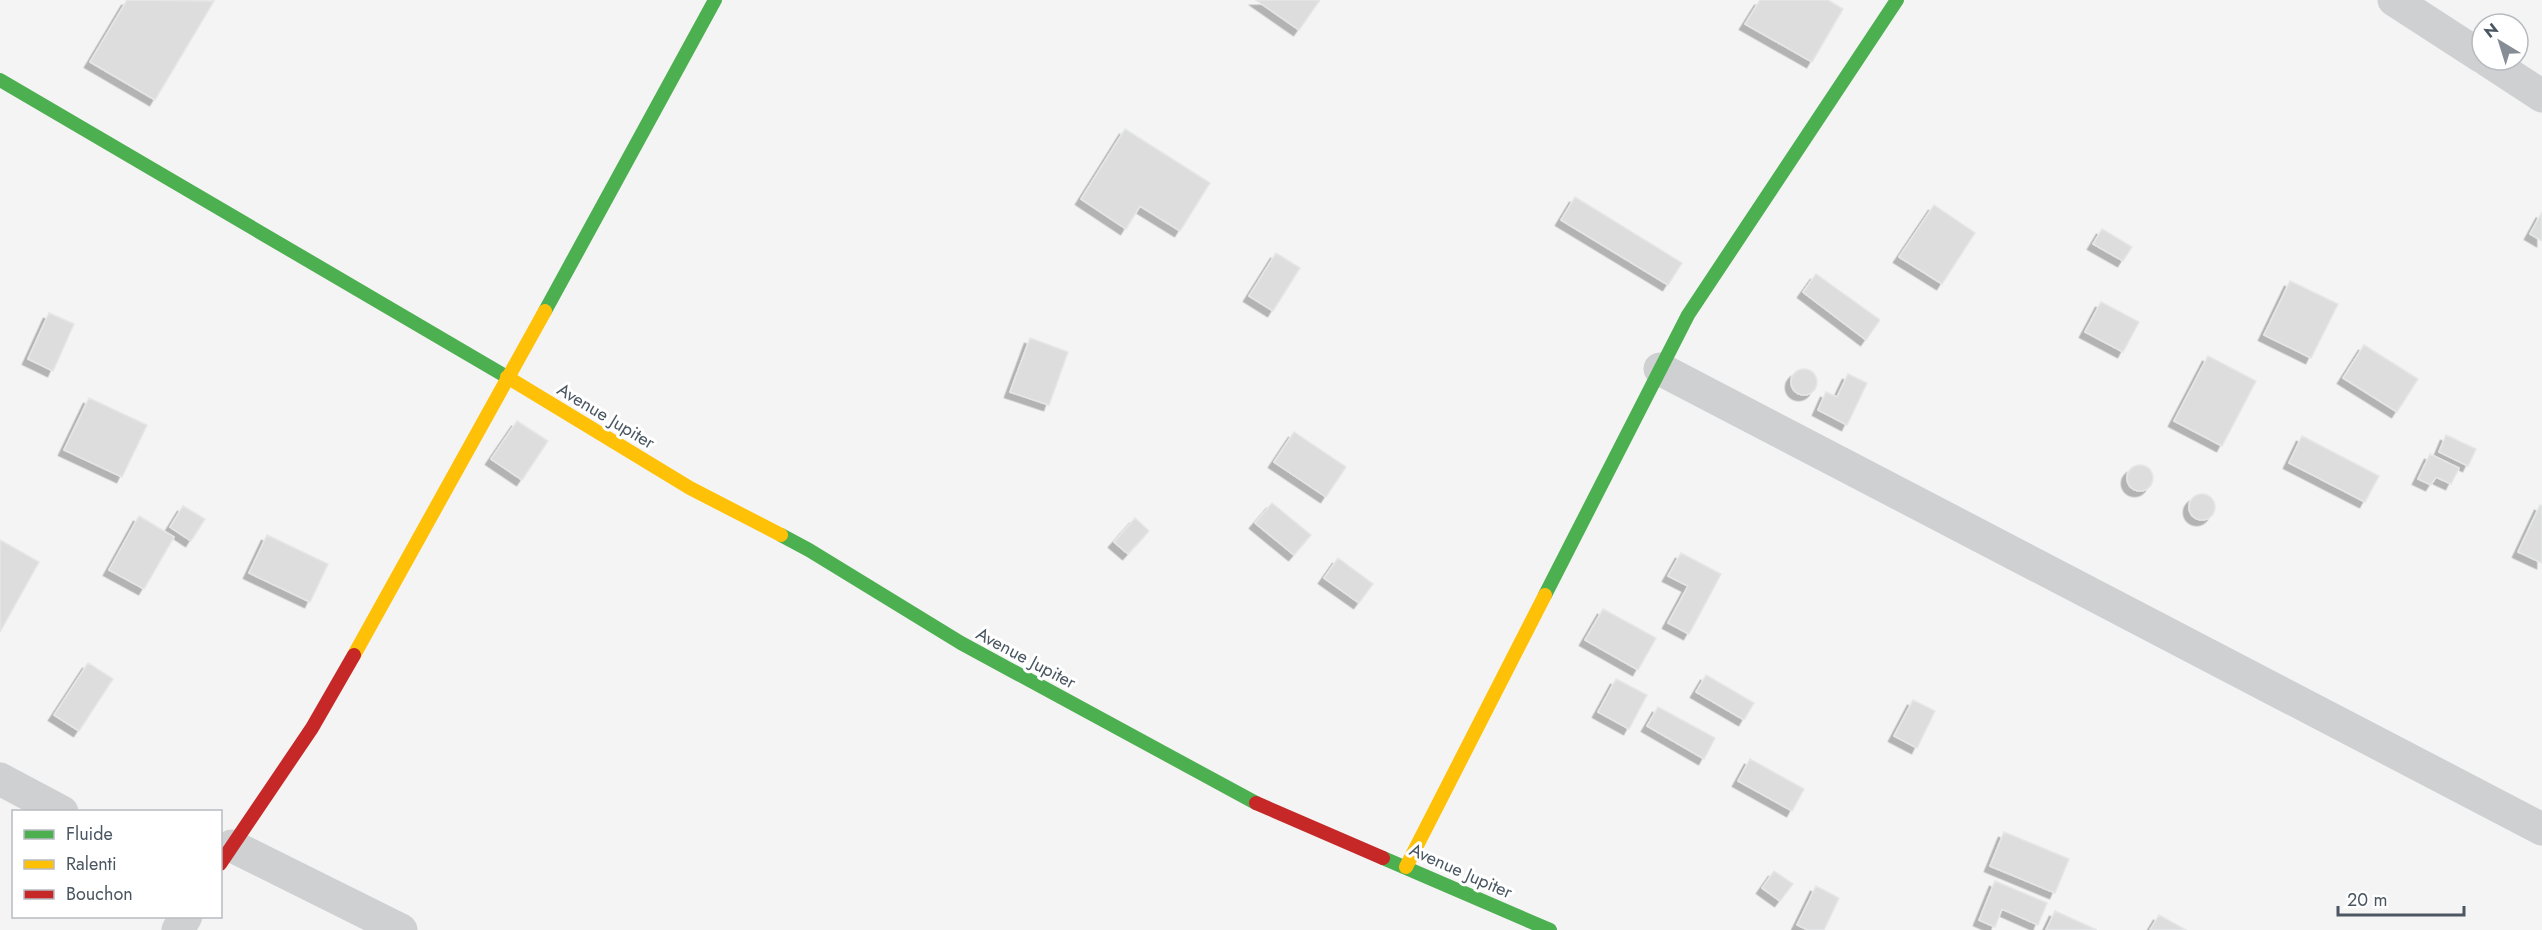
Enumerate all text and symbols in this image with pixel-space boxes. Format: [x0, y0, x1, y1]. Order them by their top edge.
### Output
north arrow [2470, 12, 2530, 72]
text: N [2479, 18, 2503, 44]
street label: Avenue Jupiter [552, 377, 661, 456]
street label: Avenue Jupiter [971, 621, 1081, 696]
legend [12, 810, 222, 918]
text: Fluide [66, 821, 113, 847]
street label: Avenue Jupiter [1405, 837, 1517, 906]
text: Ralenti [66, 851, 117, 877]
scale bar [2338, 879, 2464, 917]
text: Bouchon [66, 881, 133, 907]
text: 20 m [2347, 887, 2387, 913]

